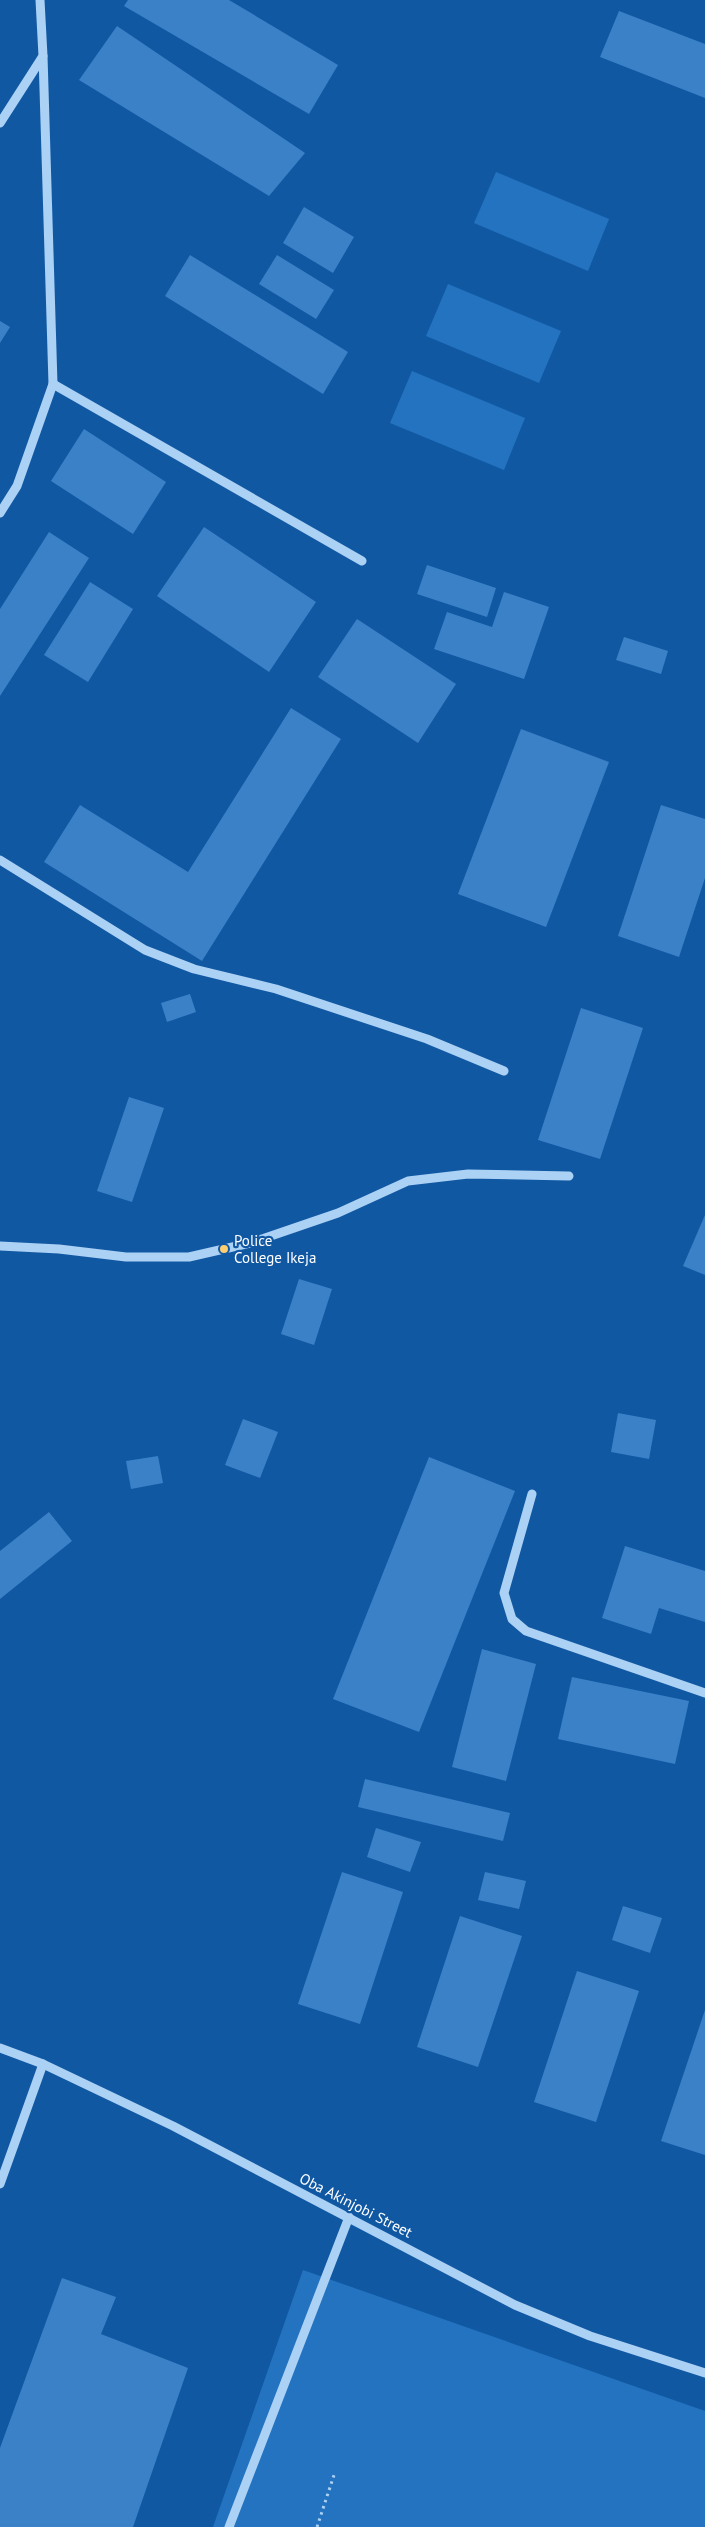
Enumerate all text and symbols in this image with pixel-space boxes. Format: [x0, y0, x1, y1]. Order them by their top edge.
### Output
place label: Police College Ikeja [234, 1231, 316, 1267]
marker: Police College Ikeja [218, 1243, 230, 1255]
street label: Oba Akinjobi Street [296, 2168, 416, 2242]

